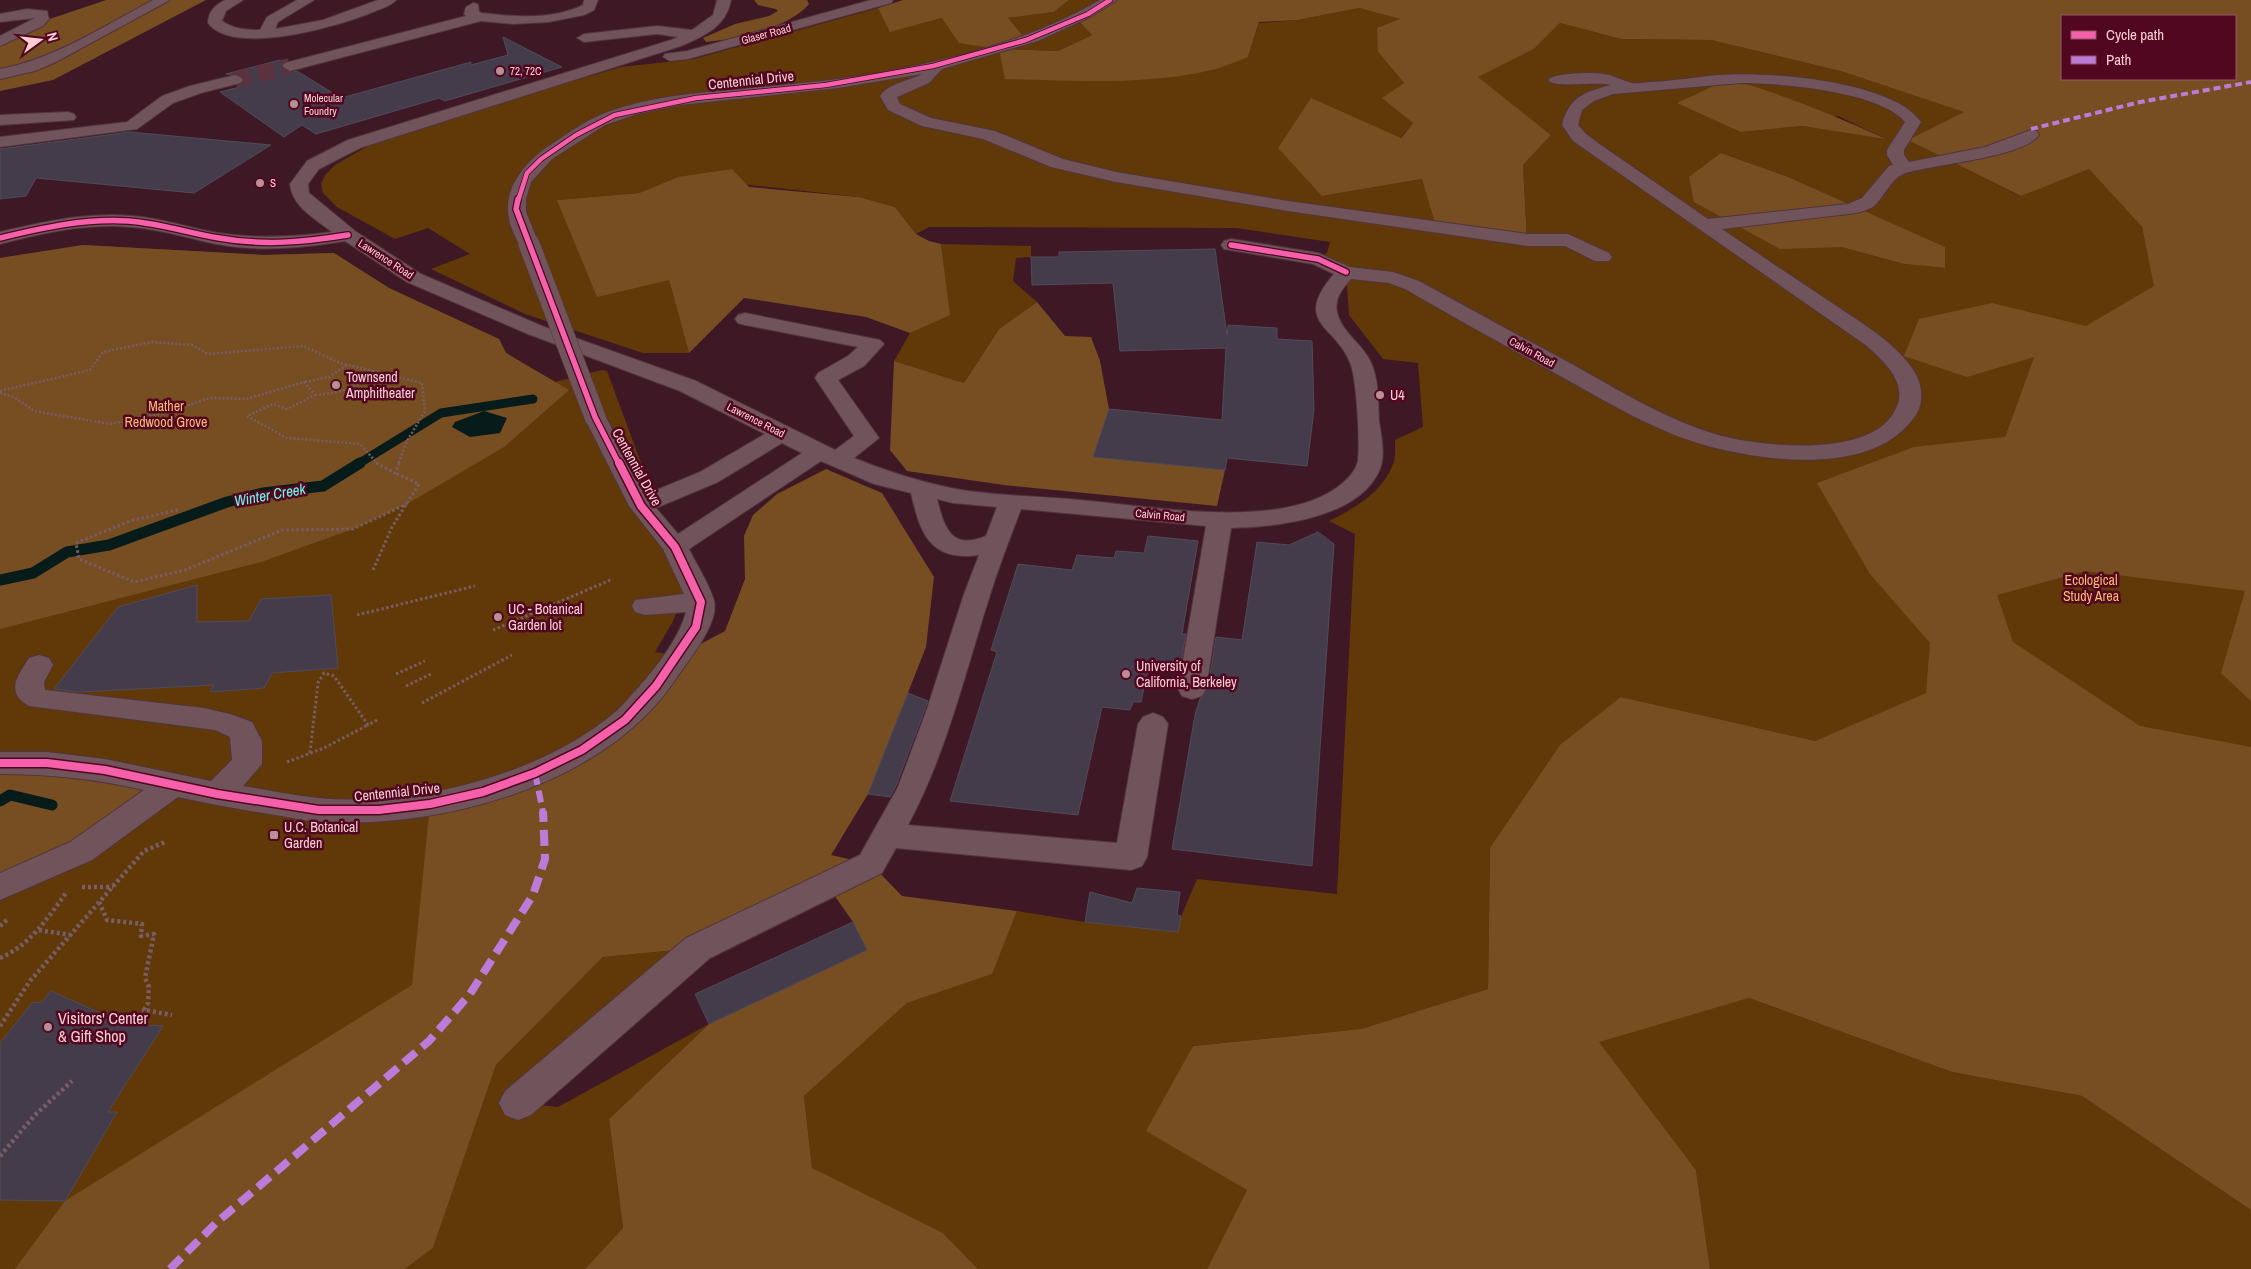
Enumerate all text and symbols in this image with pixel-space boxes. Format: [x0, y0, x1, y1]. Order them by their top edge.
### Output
north arrow [15, 15, 65, 65]
legend [2061, 15, 2236, 80]
street label: Glaser Road [740, 21, 792, 47]
text: Cycle path [2106, 24, 2164, 45]
text: N [43, 30, 62, 43]
text: Path [2106, 49, 2131, 70]
place label: 72, 72C [510, 64, 542, 78]
marker: 72, 72C [494, 65, 506, 77]
street label: Centennial Drive [707, 67, 795, 93]
place label: Molecular Foundry [304, 91, 343, 118]
marker: Molecular Foundry [288, 98, 300, 110]
place label: S [270, 176, 276, 190]
marker: S [254, 177, 266, 189]
street label: Lawrence Road [356, 236, 416, 282]
street label: Calvin Road [1507, 334, 1557, 370]
place label: Townsend Amphitheater [345, 368, 415, 402]
marker: Townsend Amphitheater [330, 379, 342, 391]
place label: U4 [1390, 386, 1405, 404]
marker: U4 [1374, 389, 1386, 401]
park label: Mather Redwood Grove [125, 397, 207, 431]
street label: Lawrence Road [725, 399, 787, 441]
street label: Centennial Drive [608, 425, 666, 509]
water label: Winter Creek [233, 478, 308, 511]
street label: Calvin Road [1135, 506, 1185, 524]
park label: Ecological Study Area [2063, 571, 2120, 605]
place label: UC - Botanical Garden lot [508, 600, 583, 634]
marker: UC - Botanical Garden lot [492, 611, 504, 623]
place label: University of California, Berkeley [1136, 657, 1237, 691]
marker: University of California, Berkeley [1120, 668, 1132, 680]
street label: Centennial Drive [353, 779, 441, 805]
place label: U.C. Botanical Garden [284, 818, 358, 852]
marker: U.C. Botanical Garden [268, 829, 280, 841]
place label: Visitors' Center & Gift Shop [58, 1007, 148, 1047]
marker: Visitors' Center & Gift Shop [42, 1021, 54, 1033]

